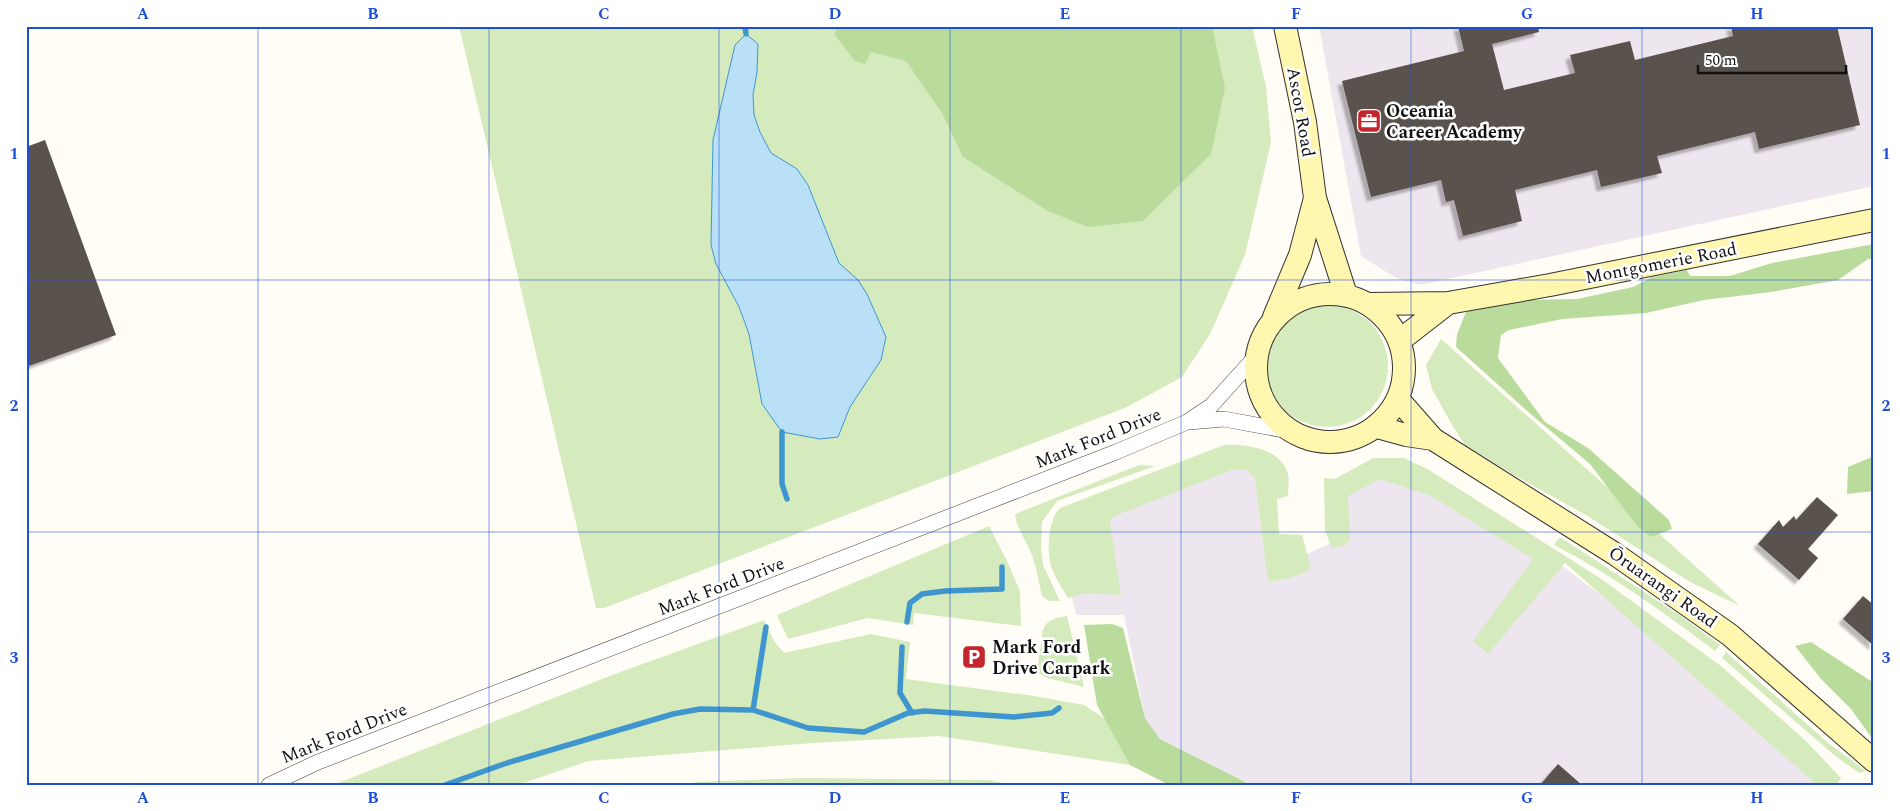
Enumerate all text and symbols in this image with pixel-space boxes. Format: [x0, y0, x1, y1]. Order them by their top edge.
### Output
text: A [137, 2, 150, 26]
text: B [367, 2, 379, 26]
text: C [598, 2, 610, 26]
text: D [829, 2, 842, 26]
text: E [1060, 2, 1070, 26]
text: F [1291, 2, 1301, 26]
text: G [1521, 2, 1533, 26]
text: H [1750, 2, 1764, 26]
scale bar [1698, 42, 1845, 74]
text: 50 m [1705, 49, 1737, 72]
street label: Ascot Road [1279, 65, 1322, 159]
place label: Oceania Career Academy [1386, 98, 1523, 146]
office icon: Oceania Career Academy [1356, 108, 1382, 134]
text: 1 [10, 142, 18, 166]
text: 1 [1882, 142, 1890, 166]
street label: Montgomerie Road [1583, 236, 1739, 291]
text: 2 [10, 394, 19, 418]
text: 2 [1882, 394, 1891, 418]
street label: Mark Ford Drive [1031, 401, 1165, 476]
street label: Ōruarangi Road [1603, 540, 1723, 635]
street label: Mark Ford Drive [654, 550, 788, 623]
place label: Mark Ford Drive Carpark [992, 634, 1110, 682]
parking icon: Mark Ford Drive Carpark [961, 644, 987, 670]
text: 3 [10, 646, 19, 670]
text: 3 [1882, 646, 1891, 670]
street label: Mark Ford Drive [277, 696, 411, 771]
text: A [137, 786, 150, 810]
text: B [367, 786, 379, 810]
text: C [598, 786, 610, 810]
text: D [829, 786, 842, 810]
text: E [1060, 786, 1070, 810]
text: F [1291, 786, 1301, 810]
text: G [1521, 786, 1533, 810]
text: H [1750, 786, 1764, 810]

